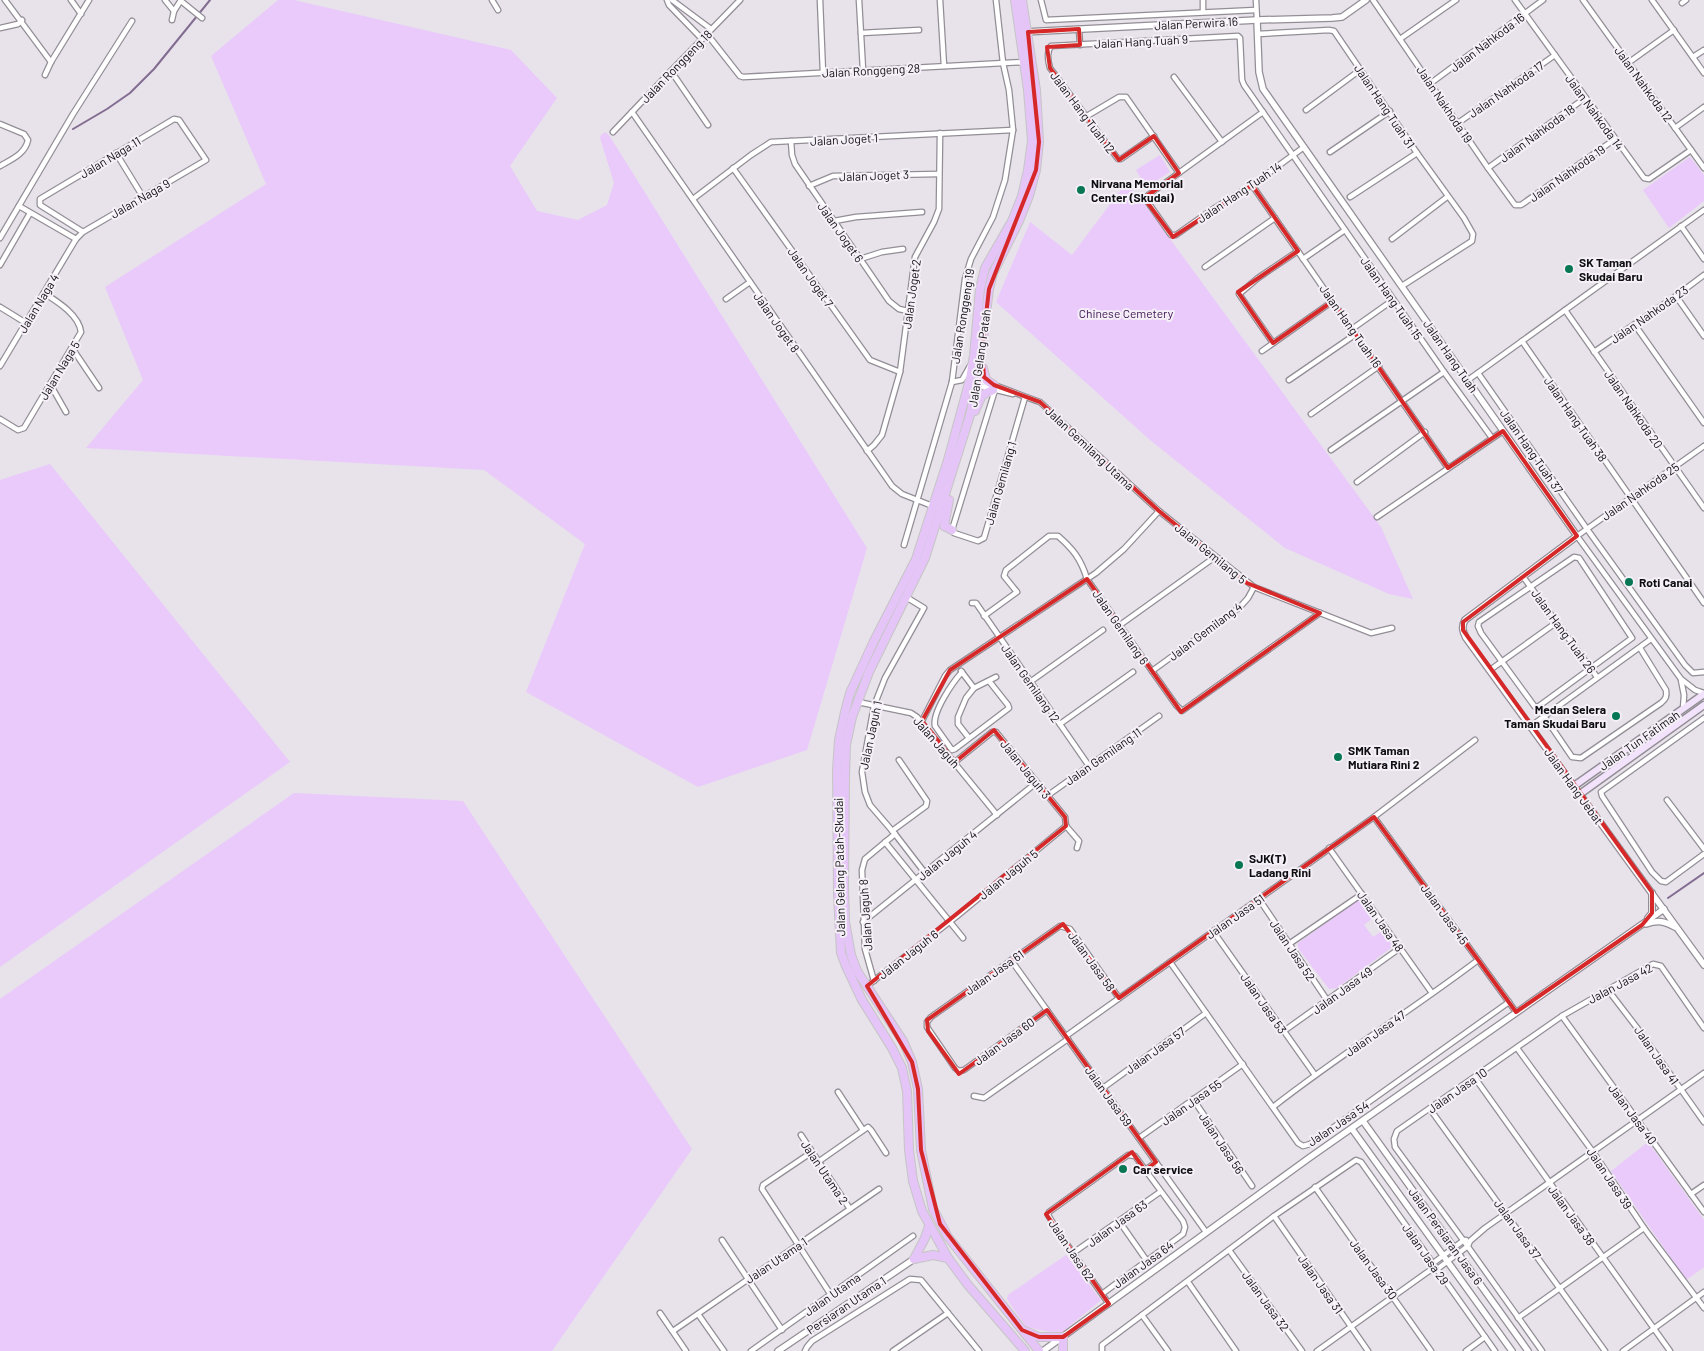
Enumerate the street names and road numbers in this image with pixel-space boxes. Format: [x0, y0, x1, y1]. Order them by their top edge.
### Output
street label: Jalan Nahkoda 16 [1447, 10, 1527, 74]
street label: Jalan Perwira 16 [1154, 14, 1238, 32]
street label: Jalan Ronggeng 18 [638, 27, 714, 105]
street label: Jalan Hang Tuah 9 [1094, 32, 1188, 50]
street label: Jalan Nahkoda 12 [1612, 44, 1676, 124]
street label: Jalan Nahkoda 17 [1466, 58, 1547, 120]
street label: Jalan Ronggeng 28 [822, 60, 920, 80]
street label: Jalan Hang Tuah 31 [1352, 61, 1418, 151]
street label: Jalan Nakhoda 19 [1414, 63, 1476, 145]
street label: Jalan Hang Tuah 12 [1048, 68, 1118, 156]
street label: Jalan Nahkoda 14 [1563, 72, 1627, 152]
street label: Jalan Nahkoda 18 [1497, 101, 1577, 165]
street label: Jalan Joget 1 [810, 130, 878, 148]
street label: Jalan Naga 11 [77, 133, 143, 181]
street label: Jalan Nahkoda 19 [1526, 142, 1608, 204]
street label: Jalan Hang Tuah 14 [1194, 159, 1284, 225]
street label: Jalan Joget 3 [839, 167, 909, 183]
street label: Jalan Naga 9 [108, 175, 172, 221]
street label: Jalan Joget 6 [815, 199, 867, 265]
street label: Jalan Joget 7 [785, 245, 837, 310]
street label: Jalan Hang Tuah 15 [1358, 254, 1426, 342]
street label: Jalan Joget 2 [899, 258, 923, 330]
street label: Jalan Ronggeng 19 [948, 267, 976, 365]
street label: Jalan Naga 4 [15, 271, 61, 335]
street label: Jalan Hang Tuah 16 [1317, 282, 1385, 370]
street label: Jalan Nahkoda 23 [1608, 282, 1690, 346]
street label: Jalan Joget 8 [751, 289, 803, 355]
street label: Jalan Gelang Patah [965, 308, 993, 408]
street label: Jalan Hang Tuah [1421, 317, 1481, 395]
street label: Jalan Naga 5 [36, 338, 82, 402]
street label: Jalan Nahkoda 20 [1602, 367, 1666, 451]
street label: Jalan Hang Tuah 38 [1542, 374, 1610, 464]
street label: Jalan Gemilang Utama [1043, 403, 1137, 493]
street label: Jalan Hang Tuah 37 [1498, 406, 1567, 496]
street label: Jalan Gemilang 1 [981, 440, 1019, 526]
street label: Jalan Nahkoda 25 [1598, 459, 1682, 523]
street label: Jalan Gemilang 5 [1172, 520, 1250, 586]
street label: Jalan Hang Tuah 26 [1529, 586, 1599, 676]
street label: Jalan Gemilang 6 [1090, 587, 1152, 667]
street label: Jalan Gemilang 4 [1166, 599, 1244, 663]
street label: Jalan Gemilang 12 [999, 641, 1063, 725]
street label: Jalan Jaguh 1 [856, 699, 884, 771]
street label: Jalan Tun Fatimah [1596, 707, 1682, 773]
street label: Jalan Jaguh [911, 714, 963, 770]
street label: Jalan Gemilang 11 [1062, 724, 1144, 788]
street label: Jalan Jaguh 3 [998, 737, 1054, 801]
street label: Jalan Hang Jebat [1542, 745, 1606, 827]
street label: Jalan Gelang Patah-Skudai [831, 798, 847, 936]
street label: Jalan Jaguh 4 [915, 827, 979, 883]
street label: Jalan Jaguh 5 [976, 846, 1040, 902]
street label: Jalan Jaguh 8 [856, 879, 874, 951]
street label: Jalan Jasa 45 [1418, 881, 1472, 947]
street label: Jalan Jasa 48 [1355, 888, 1407, 954]
street label: Jalan Jasa 51 [1203, 891, 1267, 941]
street label: Jalan Jasa 52 [1267, 917, 1319, 983]
street label: Jalan Jaguh 6 [875, 926, 941, 982]
street label: Jalan Jasa 58 [1066, 928, 1118, 994]
street label: Jalan Jasa 61 [962, 947, 1026, 997]
street label: Jalan Jasa 42 [1585, 960, 1655, 1006]
street label: Jalan Jasa 49 [1309, 963, 1375, 1017]
street label: Jalan Jasa 53 [1238, 970, 1290, 1036]
street label: Jalan Jasa 47 [1342, 1007, 1408, 1059]
street label: Jalan Jasa 60 [971, 1014, 1037, 1068]
street label: Jalan Jasa 41 [1632, 1023, 1682, 1087]
street label: Jalan Jasa 57 [1123, 1024, 1188, 1076]
street label: Jalan Jasa 59 [1083, 1063, 1135, 1129]
street label: Jalan Jasa 10 [1425, 1064, 1489, 1116]
street label: Jalan Jasa 55 [1158, 1076, 1224, 1128]
street label: Jalan Jasa 40 [1606, 1081, 1660, 1147]
street label: Jalan Jasa 54 [1305, 1097, 1371, 1149]
street label: Jalan Jasa 56 [1196, 1110, 1248, 1176]
street label: Jalan Utama 2 [799, 1137, 851, 1207]
street label: Jalan Jasa 39 [1584, 1145, 1636, 1211]
street label: Jalan Jasa 38 [1546, 1182, 1598, 1248]
street label: Jalan Persiaran Jasa 6 [1406, 1185, 1486, 1287]
street label: Jalan Jasa 63 [1084, 1197, 1150, 1249]
street label: Jalan Jasa 37 [1492, 1197, 1544, 1262]
street label: Jalan Jasa 62 [1046, 1217, 1098, 1283]
street label: Jalan Jasa 29 [1400, 1221, 1452, 1287]
street label: Jalan Utama 1 [742, 1234, 810, 1286]
street label: Jalan Jasa 30 [1347, 1236, 1401, 1302]
street label: Jalan Jasa 64 [1110, 1237, 1176, 1291]
street label: Jalan Jasa 31 [1296, 1252, 1346, 1316]
street label: Jalan Jasa 32 [1240, 1268, 1292, 1334]
street label: Jalan Utama [801, 1270, 863, 1318]
street label: Persiaran Utama 1 [804, 1273, 888, 1337]

